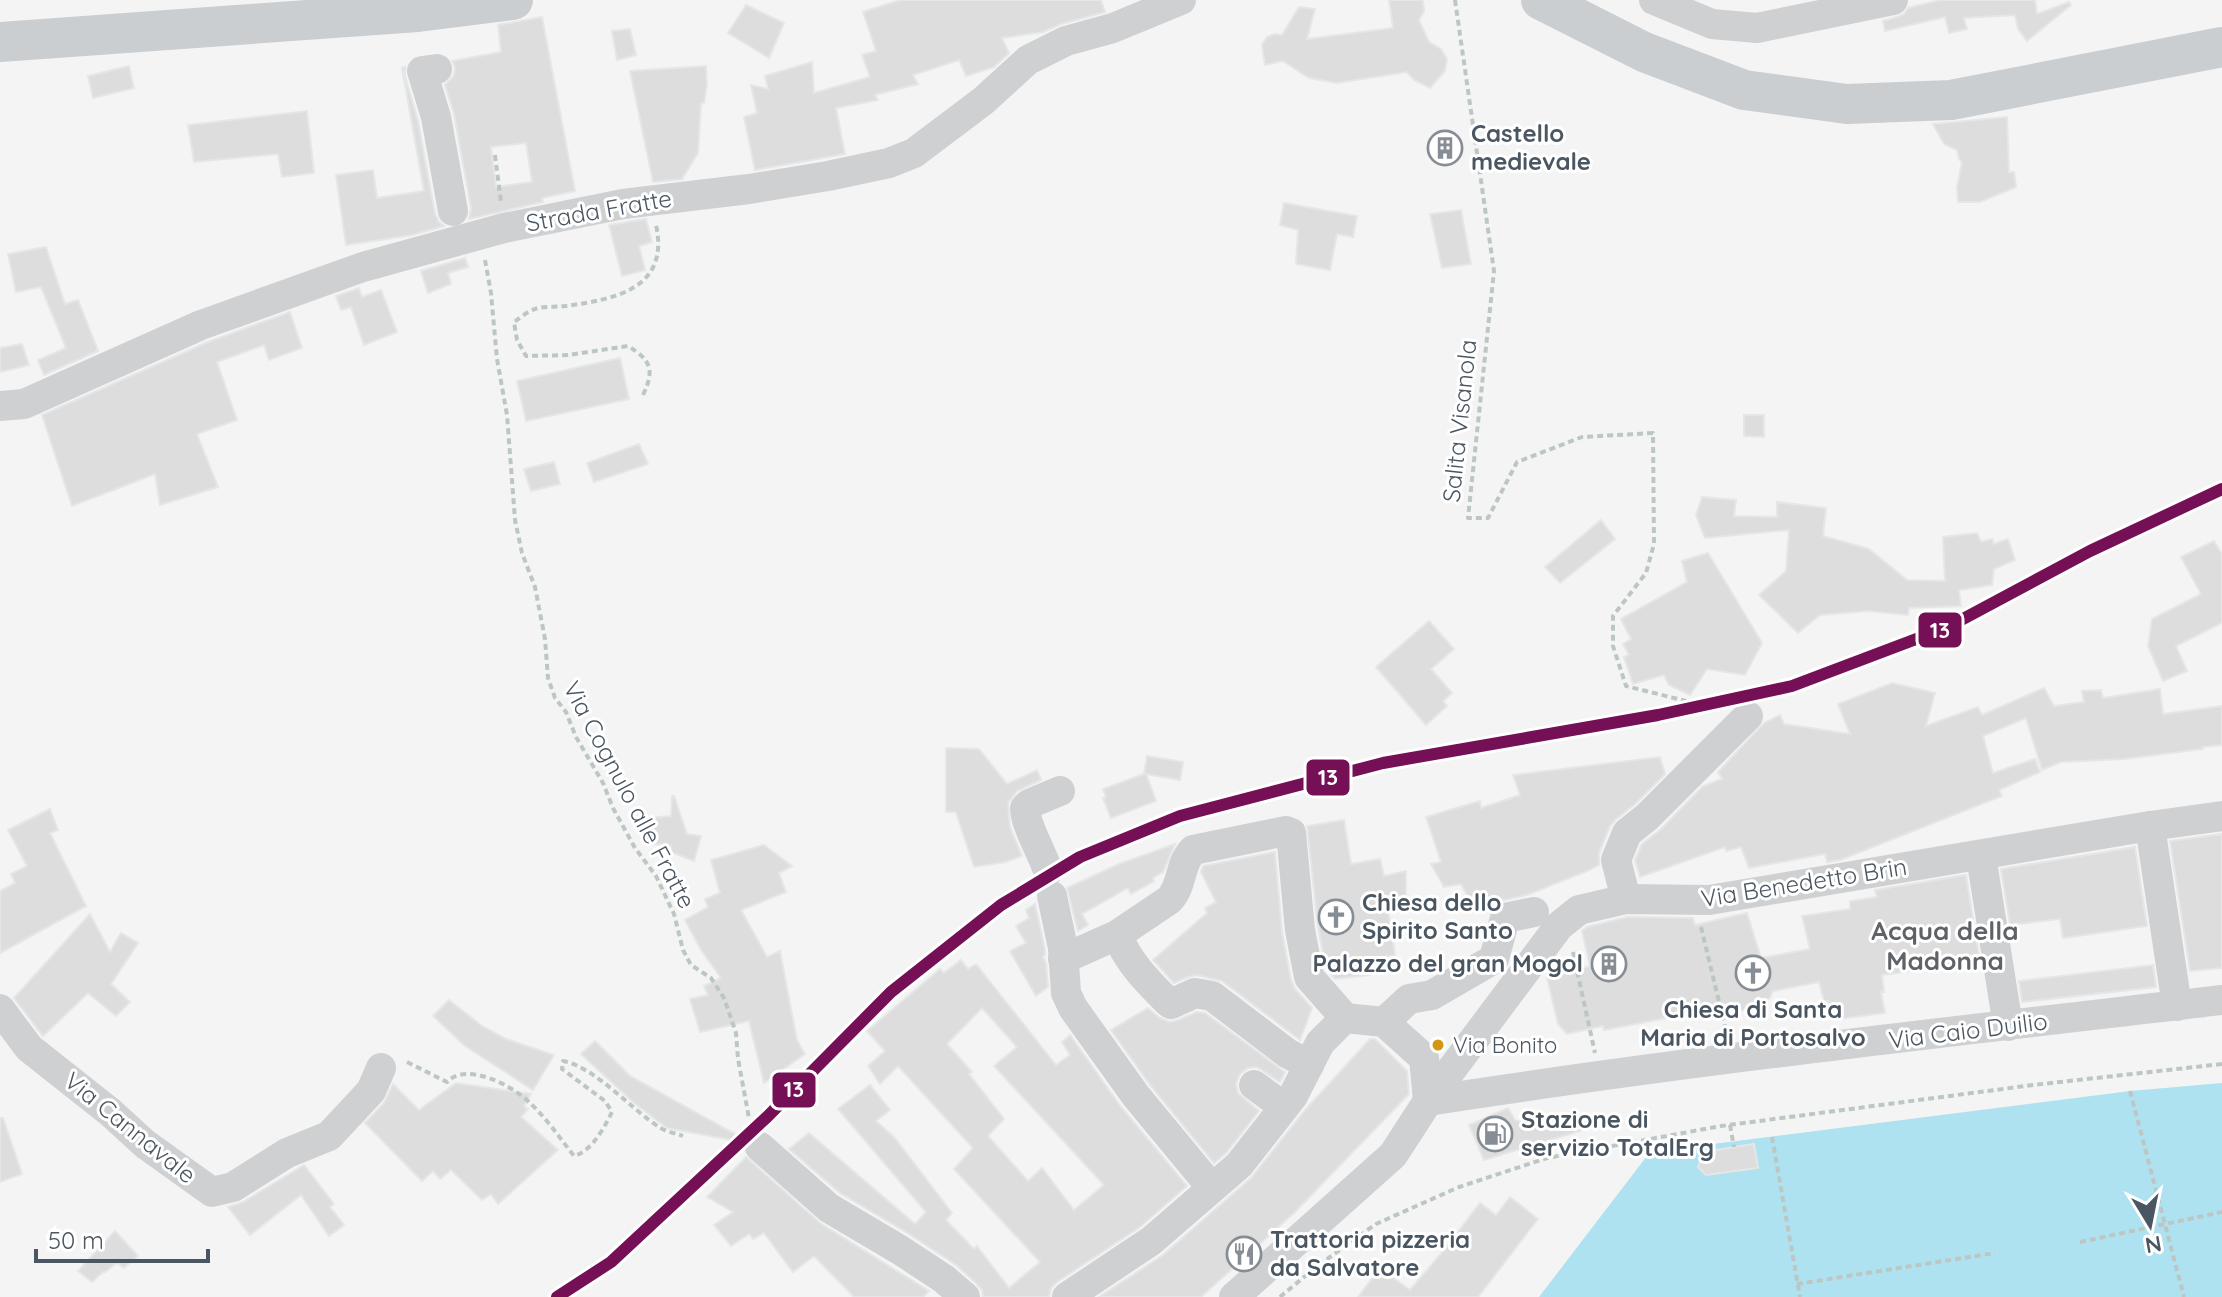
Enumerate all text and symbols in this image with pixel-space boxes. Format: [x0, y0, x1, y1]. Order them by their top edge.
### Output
place label: Castello medievale [1471, 118, 1591, 176]
building icon: Castello medievale [1426, 129, 1464, 167]
street label: Strada Fratte [524, 182, 674, 238]
street label: Salita Visanola [1436, 338, 1482, 504]
line badge: 13 [1917, 611, 1963, 649]
text: 13 [1930, 616, 1950, 644]
street label: Via Cognulo alle Fratte [557, 676, 703, 913]
line badge: 13 [1305, 758, 1351, 797]
text: 13 [1318, 763, 1338, 791]
street label: Via Benedetto Brin [1699, 851, 1909, 913]
place label: Chiesa dello Spirito Santo [1362, 887, 1513, 945]
church icon: Chiesa dello Spirito Santo [1317, 898, 1355, 936]
district label: Acqua della Madonna [1871, 914, 2019, 977]
building icon: Palazzo del gran Mogol [1590, 945, 1628, 983]
place label: Palazzo del gran Mogol [1312, 948, 1583, 978]
church icon: Chiesa di Santa Maria di Portosalvo [1734, 954, 1772, 992]
place label: Chiesa di Santa Maria di Portosalvo [1640, 994, 1866, 1052]
street label: Via Caio Duilio [1887, 1005, 2049, 1055]
place label: Via Bonito [1453, 1031, 1557, 1059]
marker: Via Bonito [1430, 1037, 1446, 1053]
street label: Via Cannavale [59, 1065, 202, 1189]
line badge: 13 [771, 1071, 817, 1109]
text: 13 [784, 1075, 804, 1103]
place label: Stazione di servizio TotalErg [1521, 1104, 1714, 1162]
fuel station icon: Stazione di servizio TotalErg [1476, 1115, 1514, 1153]
north arrow [2110, 1185, 2190, 1265]
scale bar [36, 1213, 208, 1263]
place label: Trattoria pizzeria da Salvatore [1270, 1224, 1470, 1282]
text: 50 m [48, 1225, 104, 1255]
text: N [2143, 1230, 2164, 1260]
restaurant icon: Trattoria pizzeria da Salvatore [1225, 1235, 1263, 1273]

